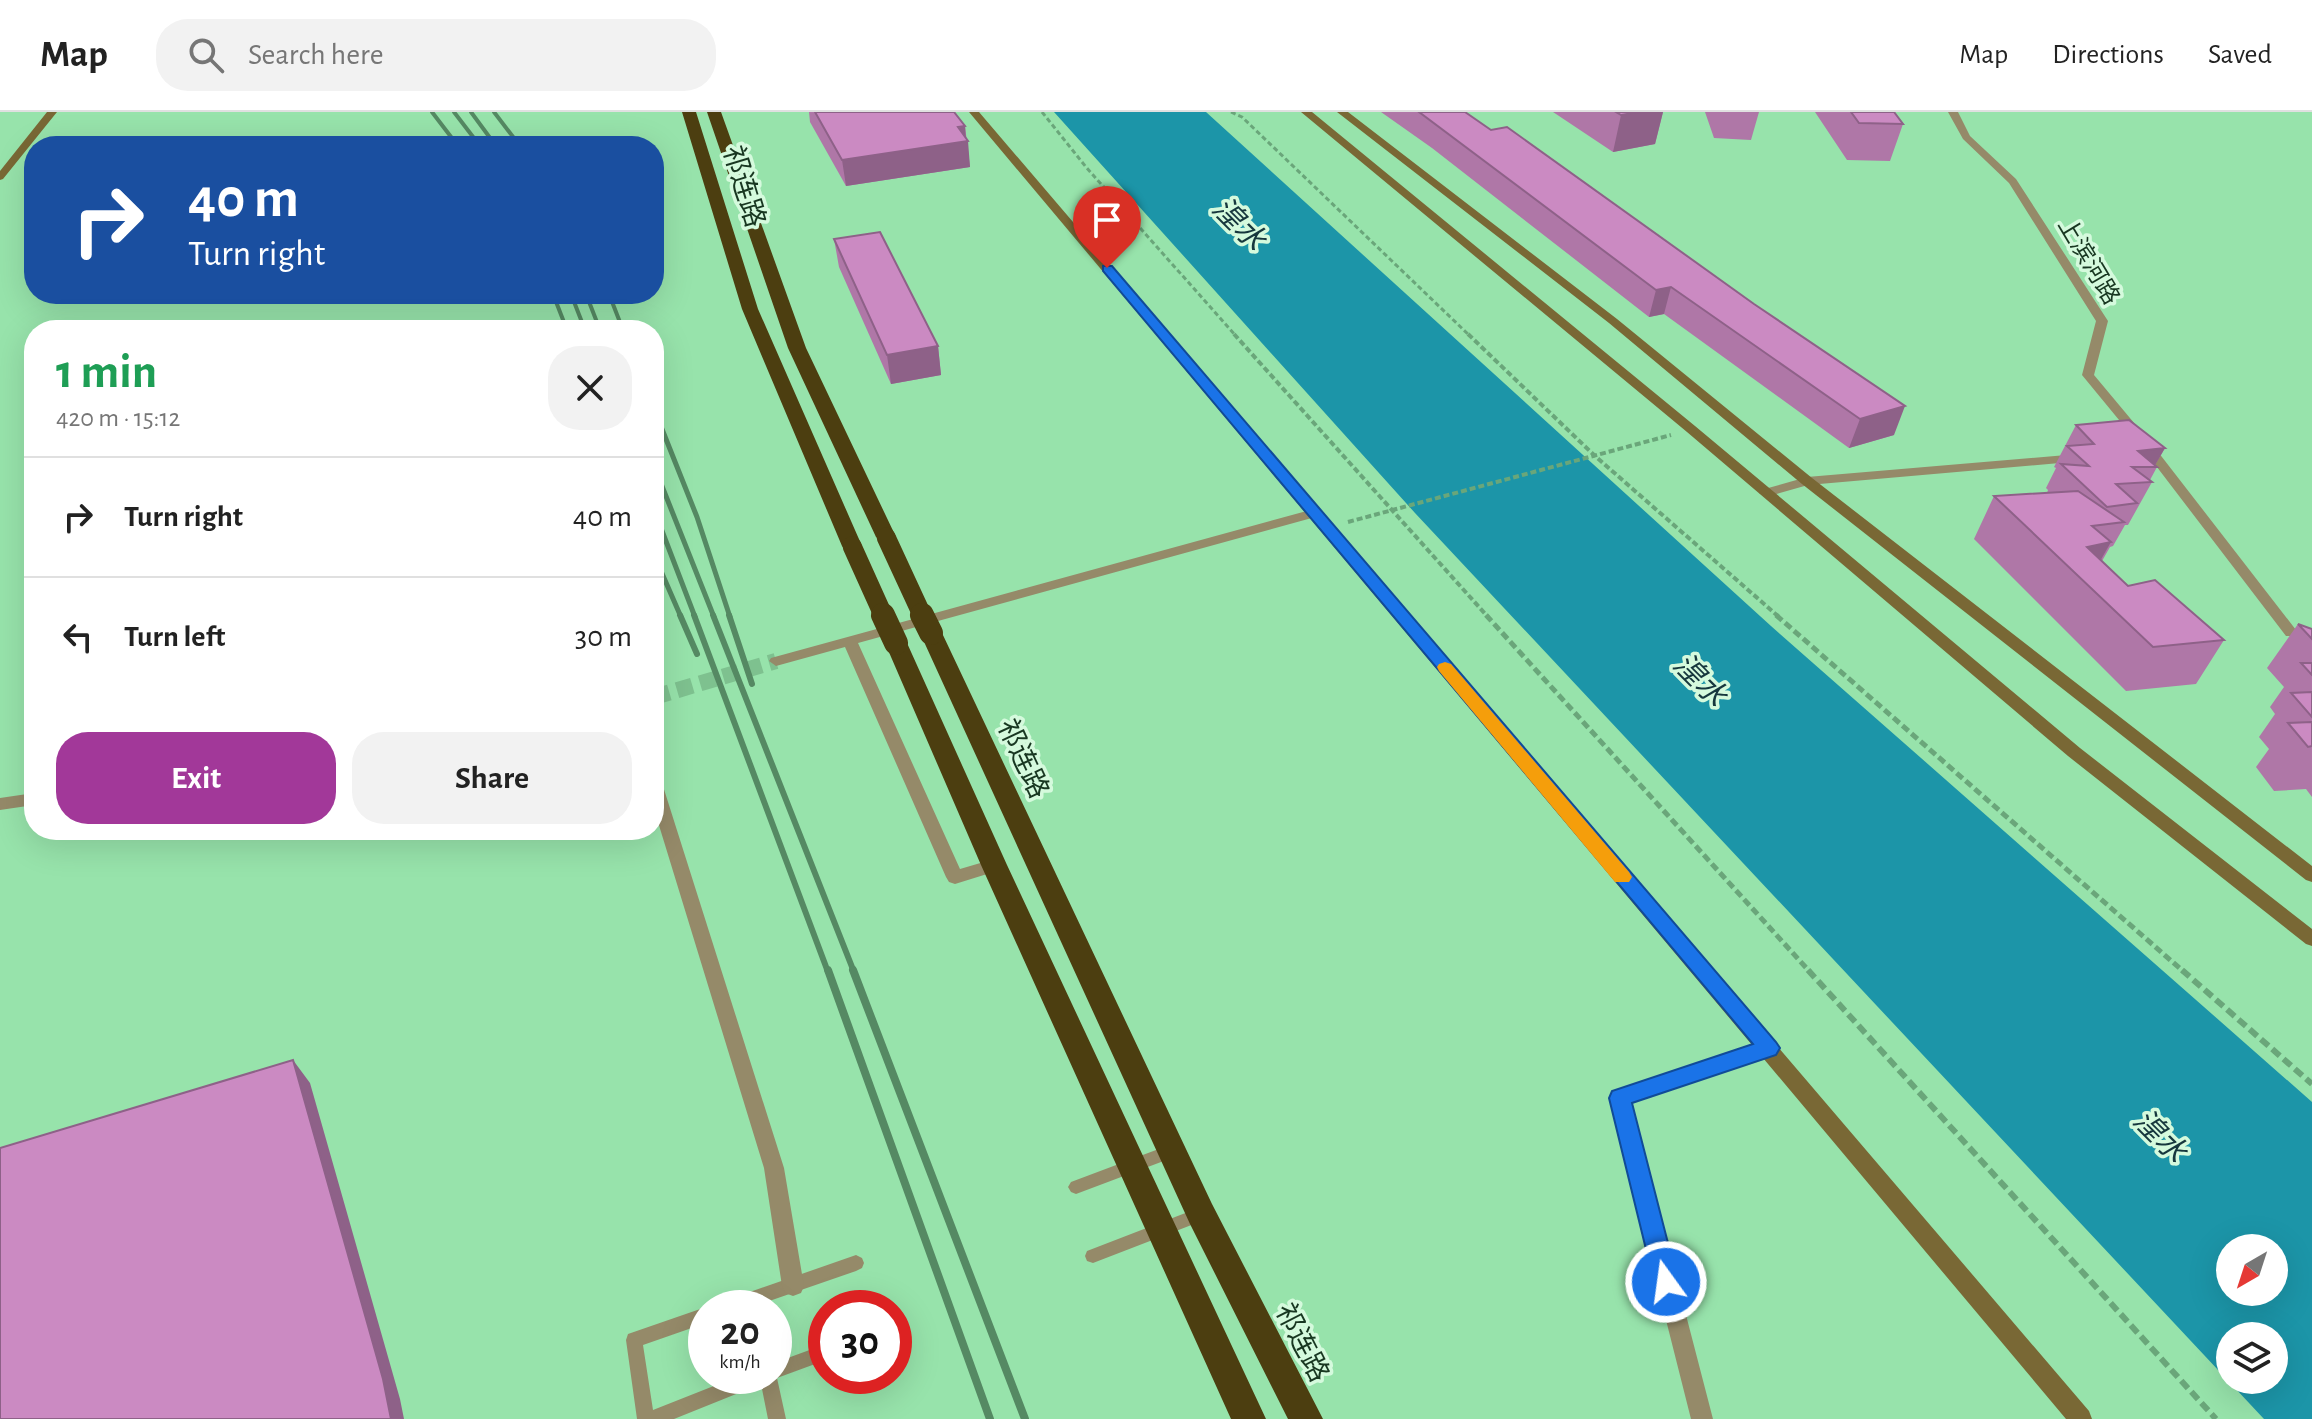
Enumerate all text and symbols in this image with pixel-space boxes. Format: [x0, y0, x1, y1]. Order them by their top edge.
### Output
search box [156, 19, 716, 91]
icon: search [184, 33, 228, 77]
text: Map [40, 36, 108, 74]
text: Search here [248, 40, 384, 70]
text: Map [1959, 41, 2008, 69]
text: Directions [2052, 41, 2164, 69]
text: Saved [2208, 41, 2272, 69]
street label: 祁连路 [717, 142, 771, 231]
icon: right [56, 168, 160, 272]
text: 40 m [188, 171, 299, 227]
pin [1073, 186, 1141, 268]
water label: 湟水 [1206, 191, 1273, 258]
icon: arrive [1085, 198, 1129, 242]
street label: 上滨河路 [2053, 213, 2125, 309]
text: Turn right [188, 236, 325, 272]
button: close [548, 346, 632, 430]
text: 1 min [56, 349, 157, 397]
text: 420 m · 15:12 [56, 405, 180, 431]
icon: right [56, 495, 100, 539]
text: Turn right [124, 502, 243, 532]
text: 40 m [573, 502, 632, 532]
icon: left [56, 615, 100, 659]
text: Turn left [124, 622, 225, 652]
text: 30 m [575, 622, 632, 652]
water label: 湟水 [1667, 647, 1734, 714]
street label: 祁连路 [992, 714, 1054, 803]
button: Exit [56, 732, 336, 824]
button: Share [352, 732, 632, 824]
water label: 湟水 [2127, 1103, 2194, 1170]
north arrow [2216, 1234, 2288, 1306]
map controls [2216, 1234, 2288, 1394]
position arrow [1624, 1240, 1708, 1324]
speed limit sign: 30 [808, 1290, 912, 1394]
street label: 祁连路 [1270, 1298, 1335, 1387]
text: 20 [720, 1312, 760, 1352]
button: layers [2216, 1322, 2288, 1394]
text: km/h [719, 1352, 761, 1372]

